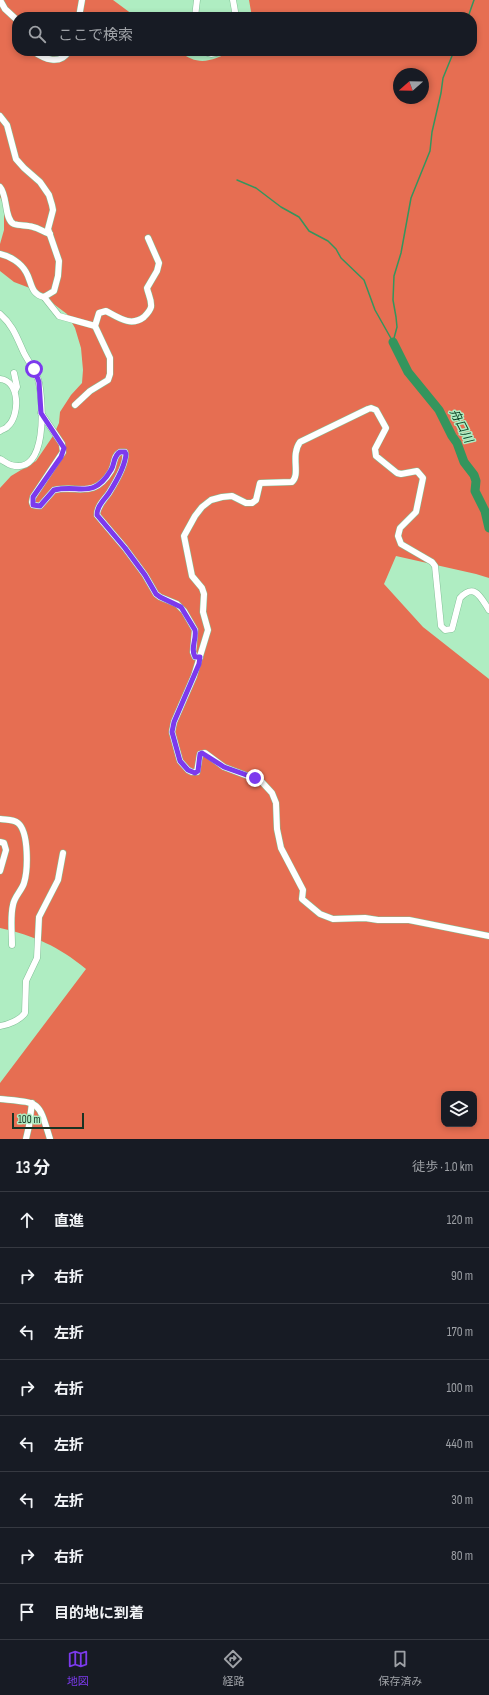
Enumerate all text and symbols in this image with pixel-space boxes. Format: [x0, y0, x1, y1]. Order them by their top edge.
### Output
search box [12, 12, 477, 56]
icon: search [26, 23, 48, 45]
text: ここで検索 [58, 26, 133, 45]
north arrow [393, 68, 429, 104]
route start [25, 360, 43, 378]
water label: 舟口川 [446, 407, 477, 447]
route end [246, 769, 264, 787]
map controls [441, 1091, 477, 1127]
button: layers [441, 1091, 477, 1127]
scale bar [12, 1111, 84, 1130]
text: 100 m [18, 1113, 40, 1126]
text: 13 分 [16, 1158, 50, 1178]
text: 徒歩 · 1.0 km [412, 1159, 473, 1175]
icon: ahead [16, 1209, 38, 1231]
text: 直進 [54, 1212, 84, 1231]
text: 120 m [447, 1212, 473, 1228]
icon: right [16, 1265, 38, 1287]
text: 右折 [54, 1268, 84, 1287]
text: 90 m [451, 1268, 473, 1284]
icon: left [16, 1321, 38, 1343]
text: 左折 [54, 1324, 84, 1343]
text: 170 m [447, 1324, 473, 1340]
icon: right [16, 1377, 38, 1399]
text: 右折 [54, 1380, 84, 1399]
text: 100 m [446, 1380, 473, 1396]
icon: left [16, 1433, 38, 1455]
text: 左折 [54, 1436, 84, 1455]
text: 440 m [446, 1436, 473, 1452]
icon: left [16, 1489, 38, 1511]
text: 左折 [54, 1492, 84, 1511]
text: 30 m [451, 1492, 473, 1508]
icon: right [16, 1545, 38, 1567]
text: 右折 [54, 1548, 84, 1567]
text: 80 m [451, 1548, 473, 1564]
icon: arrive [16, 1601, 38, 1623]
text: 目的地に到着 [54, 1604, 144, 1623]
tab: 地図 [67, 1648, 89, 1688]
tab: 経路 [222, 1648, 244, 1688]
tab: 保存済み [378, 1648, 422, 1688]

